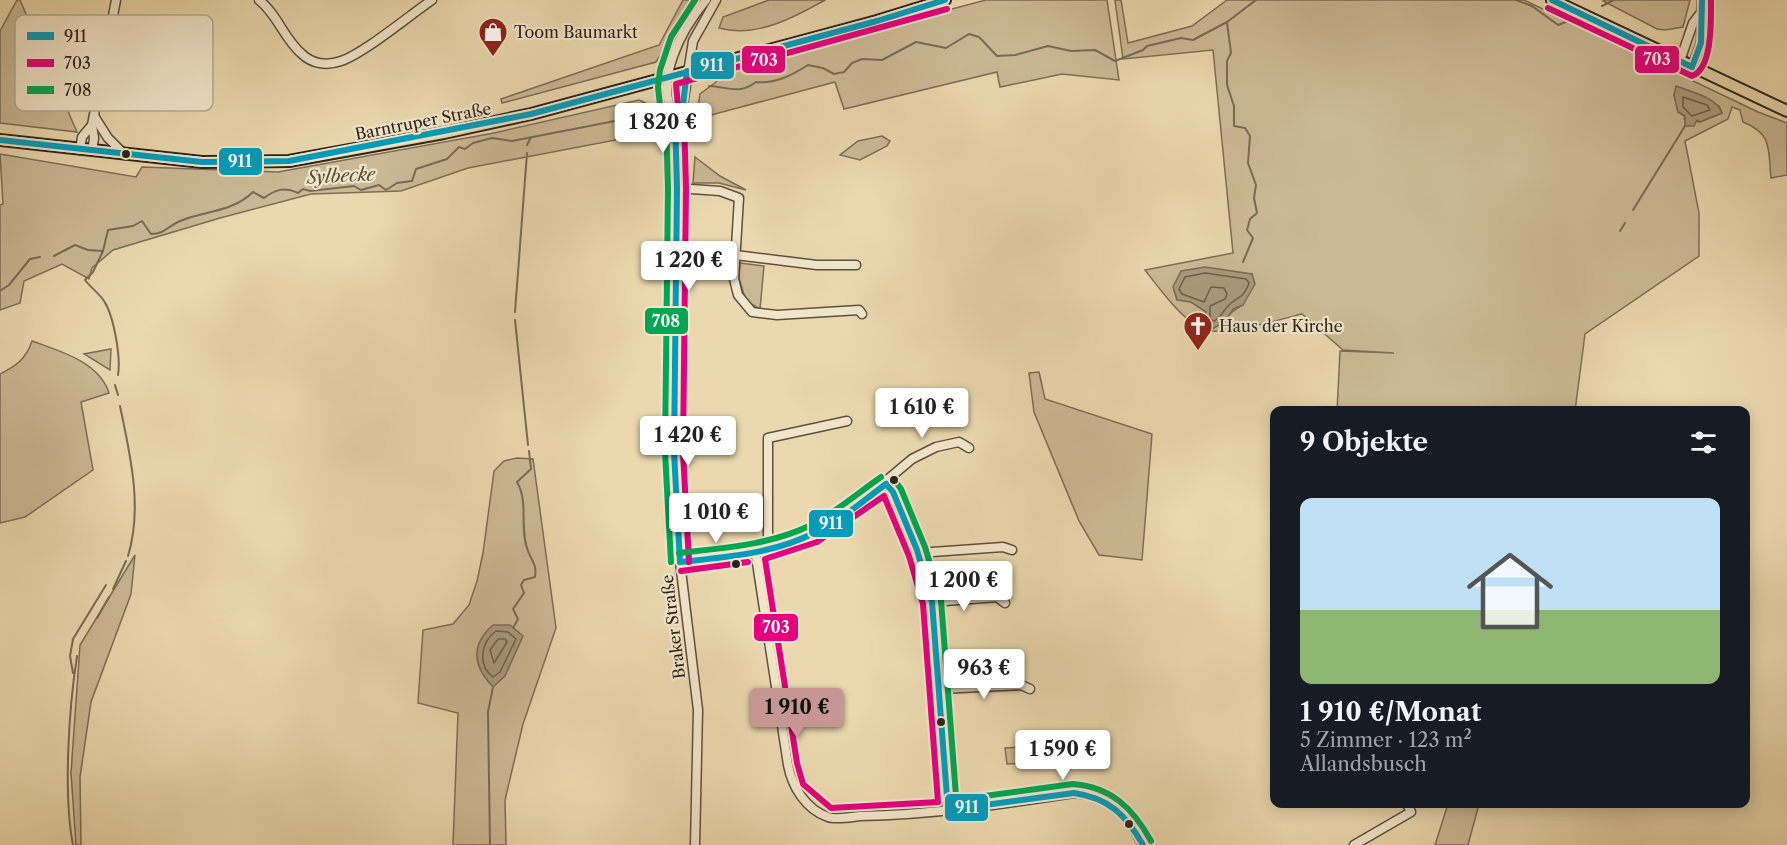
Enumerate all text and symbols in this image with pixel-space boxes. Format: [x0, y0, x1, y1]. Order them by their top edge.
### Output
legend [15, 15, 213, 111]
shop icon: Toom Baumarkt [477, 16, 509, 58]
place label: Toom Baumarkt [514, 22, 638, 42]
text: 911 [64, 26, 87, 46]
line badge: 703 [741, 45, 786, 74]
line badge: 703 [1634, 45, 1680, 74]
text: 703 [1643, 49, 1671, 69]
text: 703 [750, 50, 778, 70]
line badge: 911 [690, 51, 735, 80]
text: 703 [64, 53, 91, 73]
text: 911 [700, 55, 725, 75]
text: 708 [64, 80, 92, 100]
street label: Barntruper Straße [353, 98, 493, 144]
pin: 1 820 € [608, 103, 718, 154]
text: 1 820 € [629, 110, 697, 134]
line badge: 911 [218, 147, 263, 176]
unlabelled marker [120, 148, 132, 160]
text: 911 [228, 151, 253, 171]
water label: Sylbecke [305, 163, 377, 189]
pin: 1 220 € [634, 241, 744, 292]
text: 1 220 € [655, 248, 723, 272]
line badge: 708 [644, 307, 689, 335]
church icon: Haus der Kirche [1182, 310, 1214, 352]
text: 708 [652, 311, 680, 331]
place label: Haus der Kirche [1219, 316, 1343, 336]
pin: 1 610 € [867, 388, 977, 439]
text: 1 610 € [889, 395, 955, 419]
pin: 1 420 € [633, 416, 743, 467]
text: 1 420 € [654, 423, 722, 447]
text: 9 Objekte [1300, 426, 1428, 458]
icon: filters [1687, 426, 1720, 459]
unlabelled marker [888, 474, 900, 486]
pin: 1 010 € [661, 493, 771, 544]
text: 1 010 € [683, 500, 749, 524]
line badge: 911 [808, 509, 854, 538]
text: 911 [819, 513, 844, 533]
icon: home [1456, 537, 1564, 645]
unlabelled marker [730, 558, 742, 570]
pin: 1 200 € [909, 561, 1019, 612]
text: 1 200 € [929, 568, 999, 592]
street label: Braker Straße [657, 574, 689, 680]
line badge: 703 [753, 613, 799, 642]
text: 703 [762, 617, 790, 637]
pin: 963 € [942, 649, 1026, 700]
text: 963 € [958, 656, 1010, 680]
pin: 1 910 € [742, 688, 852, 739]
text: 1 910 € [764, 695, 830, 719]
text: 1 910 €/Monat [1300, 696, 1481, 728]
unlabelled marker [935, 716, 947, 728]
text: 5 Zimmer · 123 m² [1300, 728, 1472, 752]
pin: 1 590 € [1008, 730, 1118, 781]
text: 1 590 € [1029, 737, 1097, 761]
text: Allandsbusch [1300, 752, 1427, 776]
line badge: 911 [944, 793, 989, 822]
text: 911 [955, 797, 980, 817]
unlabelled marker [1123, 818, 1135, 830]

